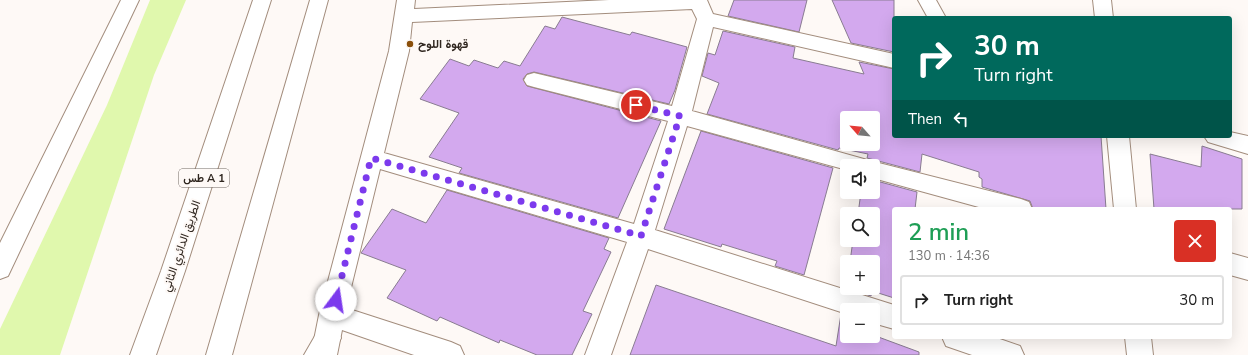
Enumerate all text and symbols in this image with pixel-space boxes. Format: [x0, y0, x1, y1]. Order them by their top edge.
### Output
text: 30 m [974, 27, 1040, 65]
icon: right [908, 32, 960, 84]
place label: قهوة اللوح [418, 36, 469, 52]
marker: قهوة اللوح [405, 39, 415, 49]
text: Turn right [974, 63, 1053, 87]
pin [619, 88, 653, 122]
icon: arrive [625, 94, 647, 116]
icon: left [950, 108, 972, 130]
text: Then [908, 109, 942, 129]
north arrow [840, 111, 880, 151]
map controls [840, 111, 880, 343]
button: sound [840, 159, 880, 199]
road number: طس A 1 [179, 169, 229, 187]
street label: الطريق الدائري الثاني [158, 198, 206, 294]
button: search [840, 207, 880, 247]
text: 2 min [908, 216, 969, 248]
button: close [1174, 220, 1216, 262]
text: 130 m · 14:36 [908, 247, 990, 265]
button: + [840, 255, 880, 295]
position arrow [315, 279, 357, 321]
icon: right [910, 289, 932, 311]
text: Turn right [944, 290, 1013, 310]
text: 30 m [1179, 290, 1214, 310]
button: − [840, 303, 880, 343]

